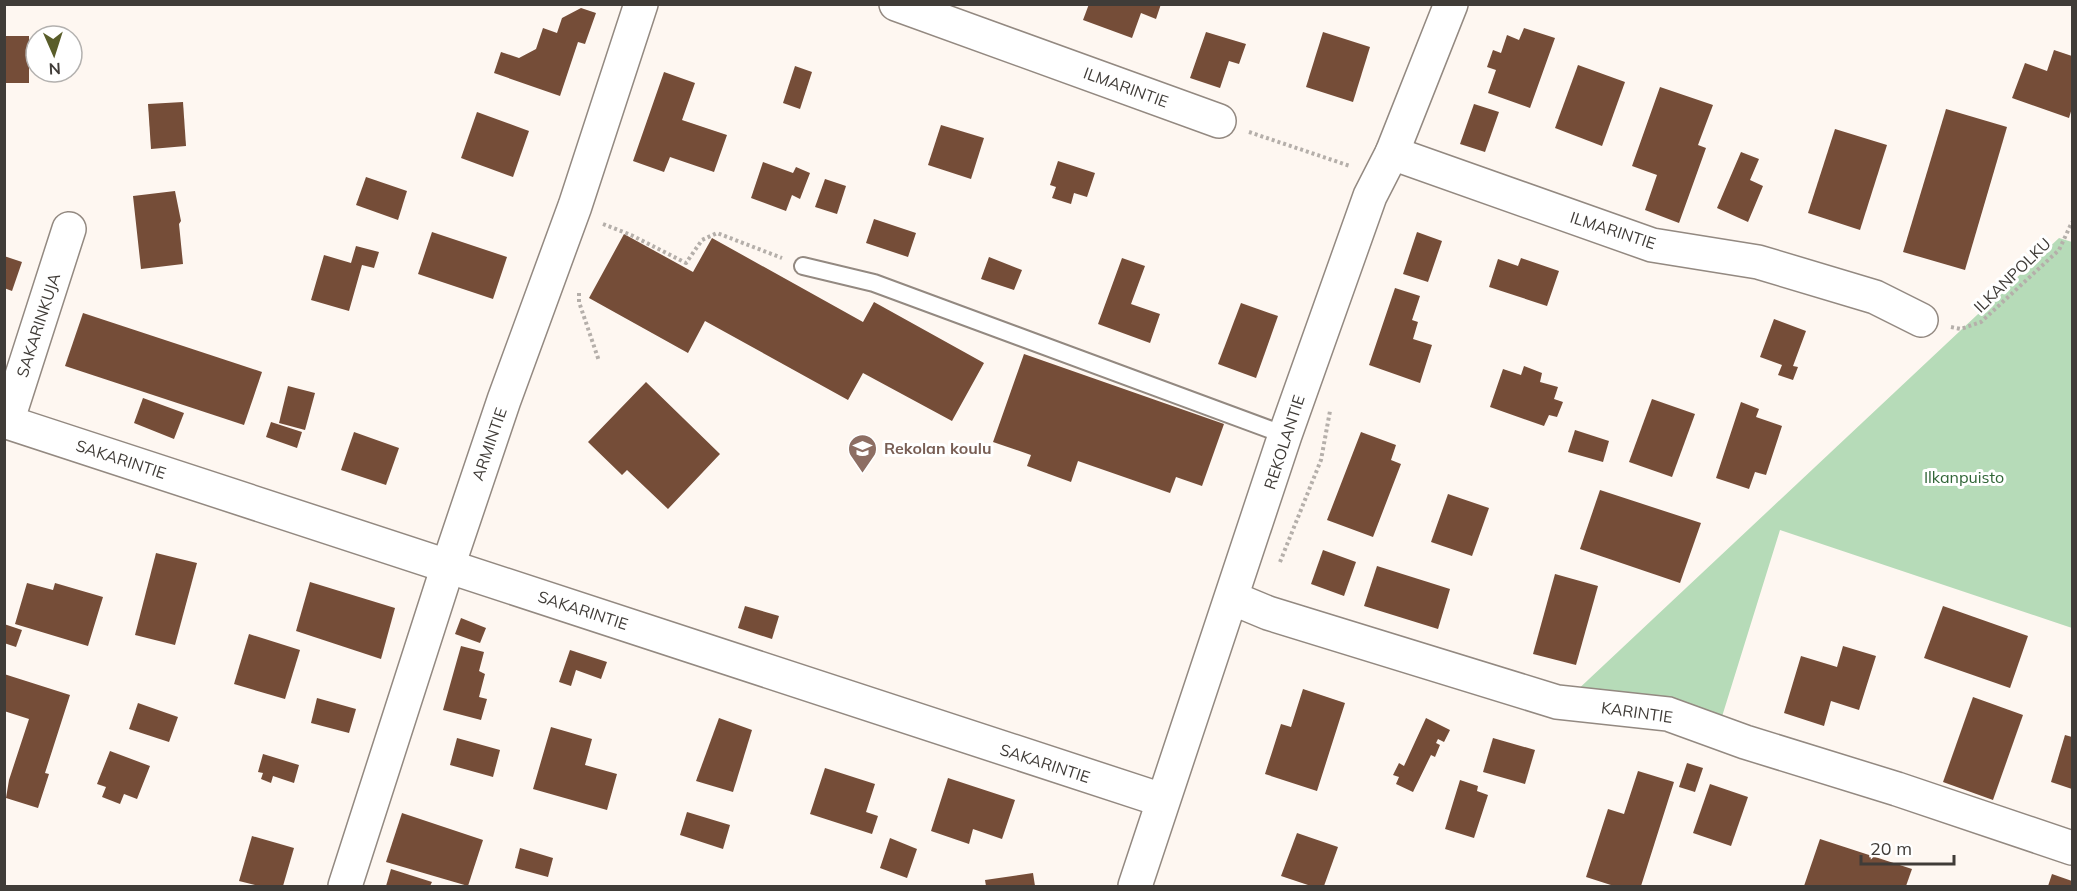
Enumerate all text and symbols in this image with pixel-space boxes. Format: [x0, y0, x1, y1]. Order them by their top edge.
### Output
north arrow [24, 24, 84, 84]
text: N [48, 59, 61, 79]
street label: ILMARINTIE [1081, 62, 1171, 112]
street label: ILMARINTIE [1568, 207, 1658, 253]
street label: ILKANPOLKU [1969, 233, 2055, 317]
street label: SAKARINKUJA [12, 270, 64, 380]
street label: REKOLANTIE [1259, 392, 1309, 492]
street label: ARMINTIE [467, 405, 511, 483]
school or university icon: Rekolan koulu [847, 432, 879, 474]
street label: SAKARINTIE [73, 435, 169, 483]
place label: Rekolan koulu [884, 438, 991, 458]
park label: Ilkanpuisto [1924, 467, 2004, 487]
street label: SAKARINTIE [535, 586, 631, 634]
street label: KARINTIE [1600, 697, 1674, 727]
street label: SAKARINTIE [997, 739, 1093, 787]
scale bar [1861, 828, 1954, 866]
text: 20 m [1870, 837, 1912, 860]

